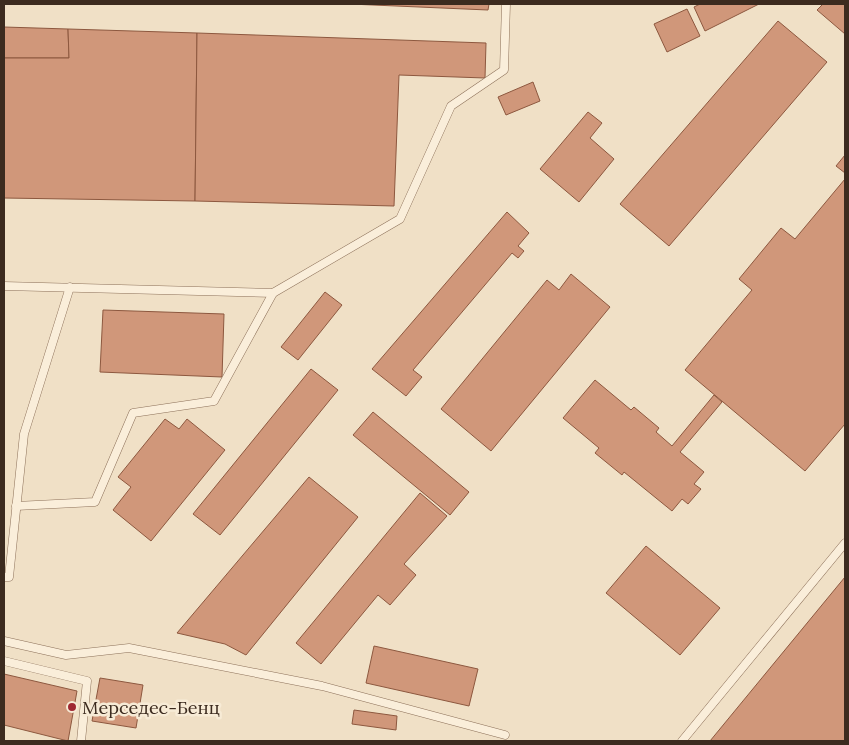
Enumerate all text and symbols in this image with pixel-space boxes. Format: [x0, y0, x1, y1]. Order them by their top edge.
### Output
place label: Мерседес-Бенц [82, 696, 220, 719]
marker: Мерседес-Бенц [66, 701, 78, 713]

